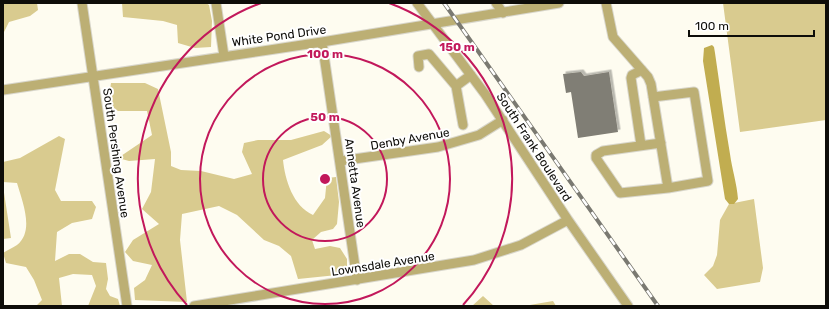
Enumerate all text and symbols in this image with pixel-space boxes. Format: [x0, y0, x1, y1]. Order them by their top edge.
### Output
scale bar [689, 12, 814, 38]
text: 100 m [695, 19, 729, 33]
street label: White Pond Drive [231, 22, 327, 50]
text: 150 m [439, 40, 475, 54]
text: 100 m [307, 47, 343, 61]
street label: South Pershing Avenue [100, 87, 132, 219]
street label: South Frank Boulevard [494, 90, 574, 204]
text: 50 m [310, 110, 340, 124]
street label: Denby Avenue [369, 125, 451, 153]
street label: Annetta Avenue [342, 137, 368, 229]
centre of rings [318, 172, 332, 186]
street label: Lownsdale Avenue [330, 249, 436, 279]

